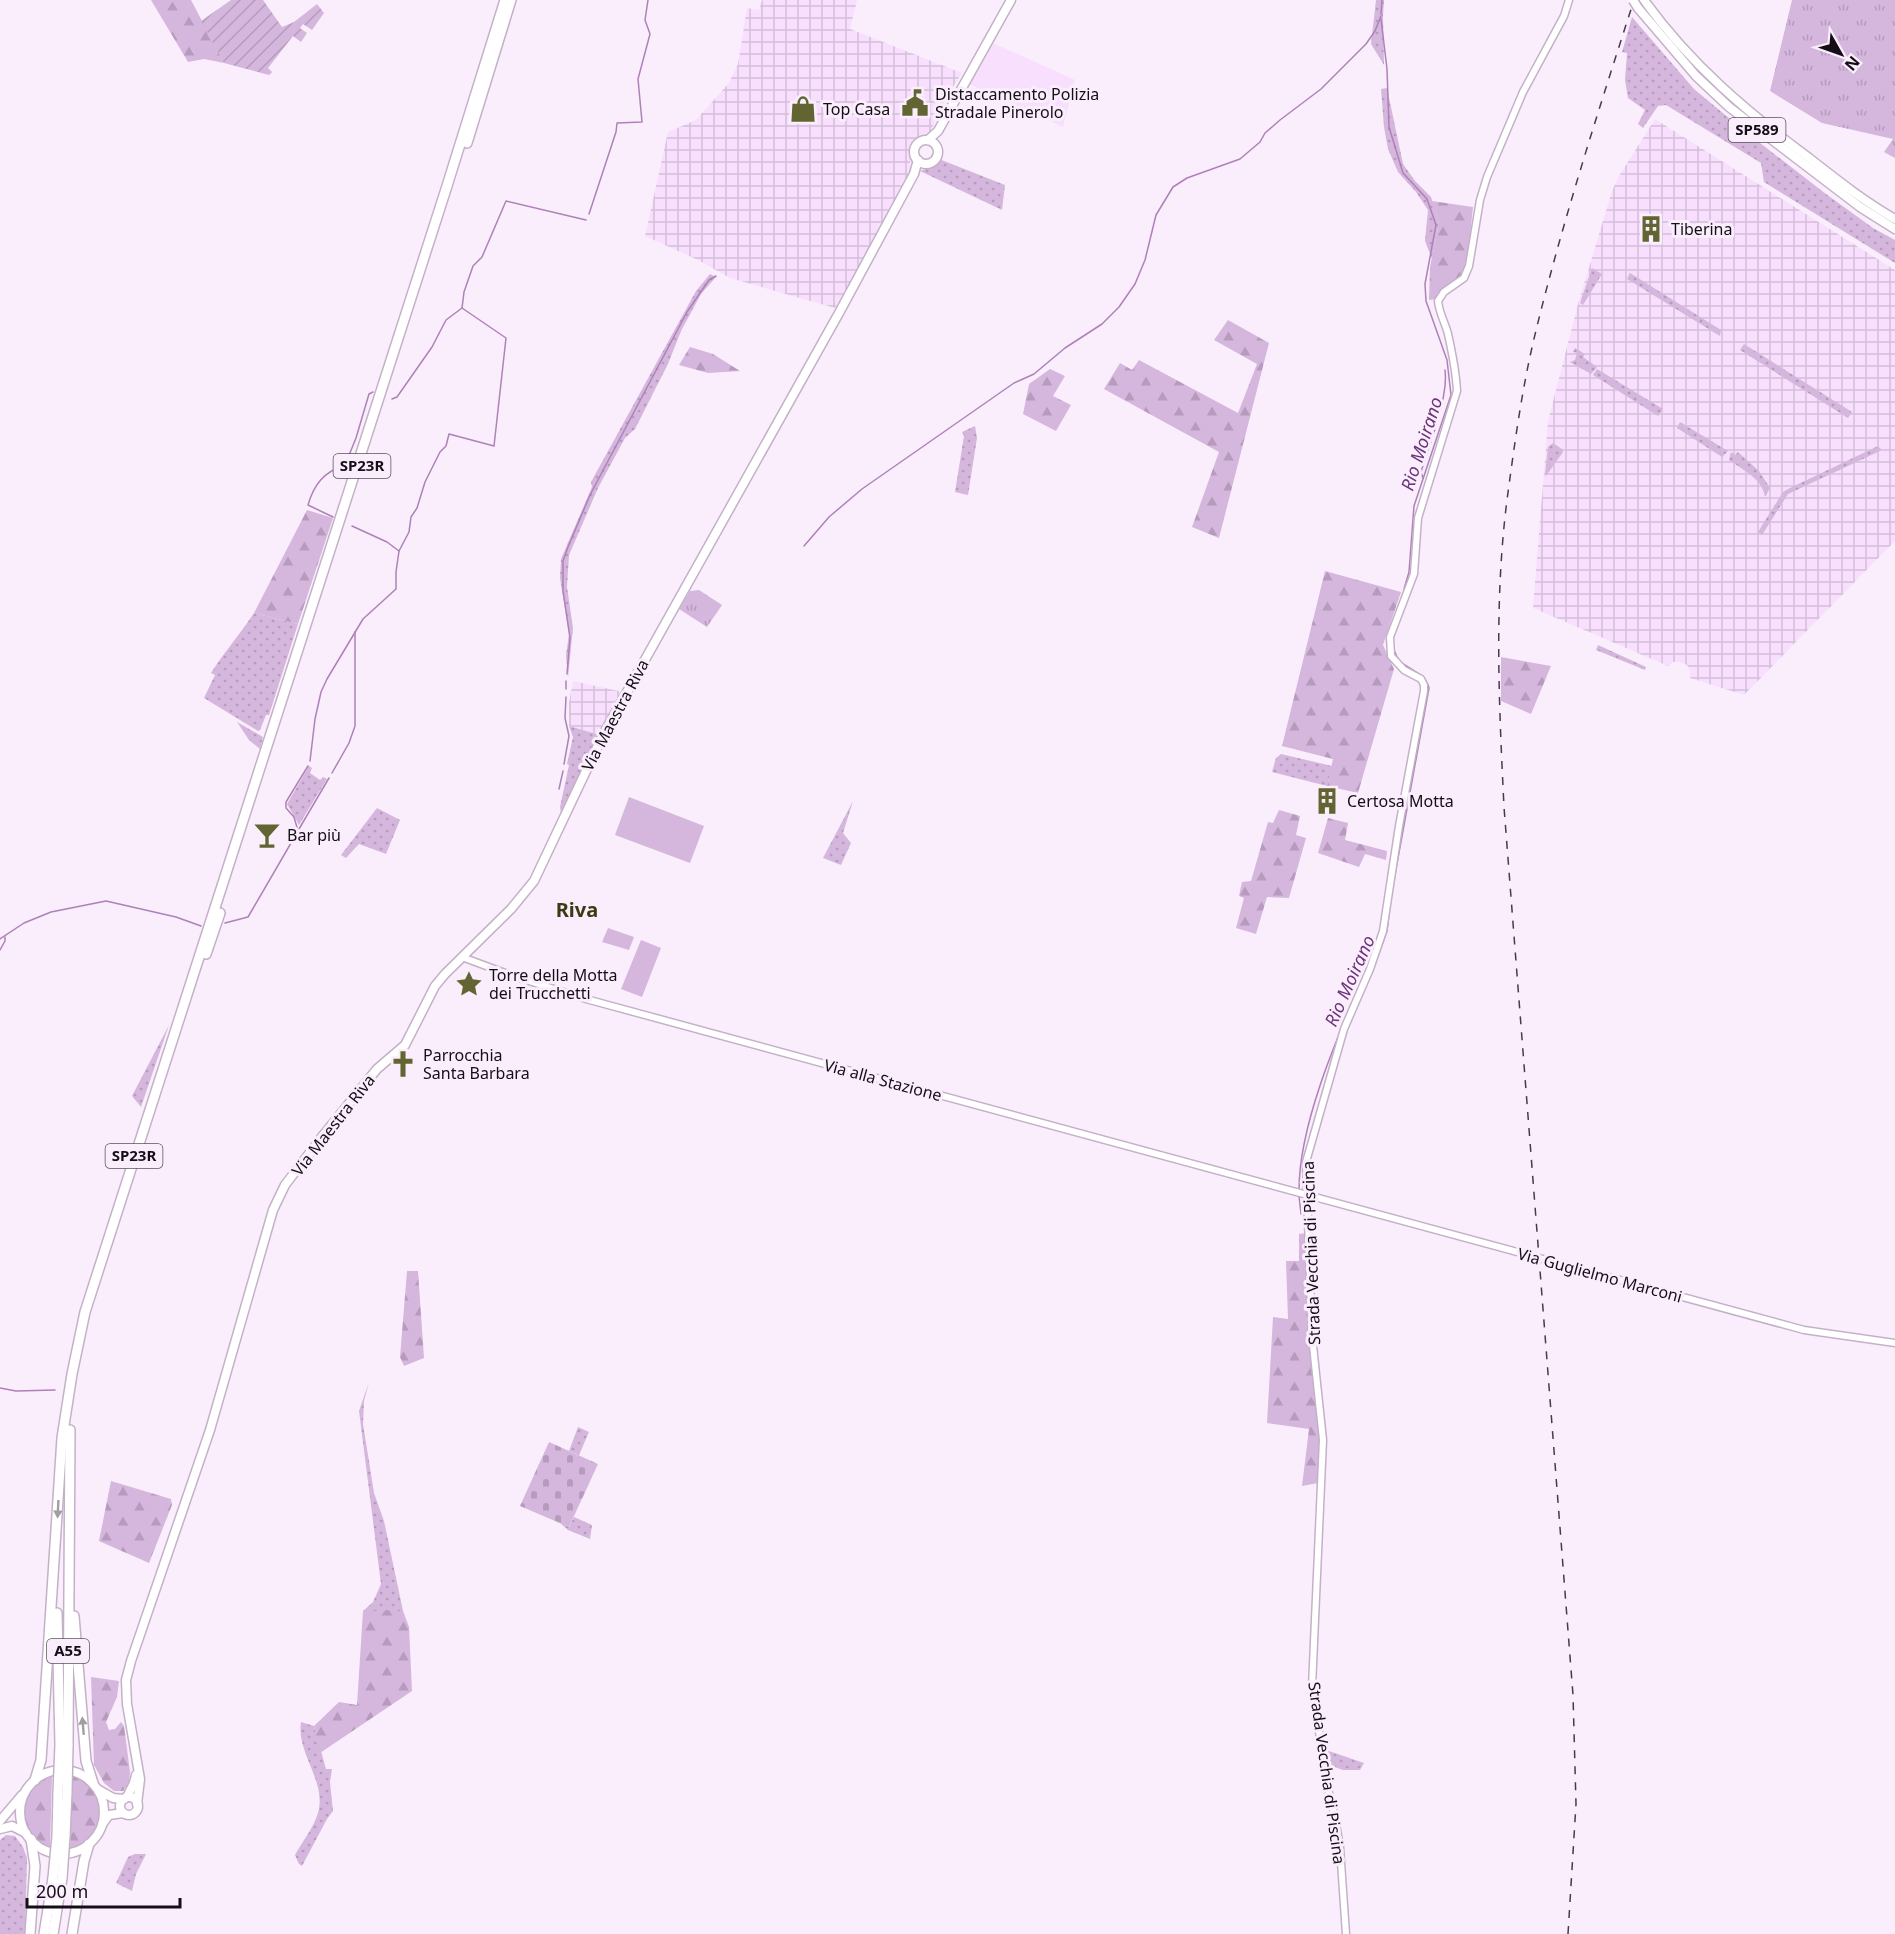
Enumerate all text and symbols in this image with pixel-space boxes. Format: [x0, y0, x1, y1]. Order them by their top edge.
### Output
north arrow [1811, 24, 1871, 84]
text: N [1840, 52, 1865, 76]
place label: Distaccamento Polizia Stradale Pinerolo [935, 83, 1099, 123]
public building icon: Distaccamento Polizia Stradale Pinerolo [900, 88, 930, 118]
shop icon: Top Casa [788, 94, 818, 124]
place label: Top Casa [823, 98, 890, 120]
road number: SP589 [1728, 118, 1786, 142]
building icon: Tiberina [1636, 214, 1666, 244]
place label: Tiberina [1671, 218, 1733, 240]
water label: Rio Moirano [1395, 394, 1447, 494]
road number: SP23R [334, 454, 391, 478]
street label: Via Maestra Riva [576, 655, 654, 775]
building icon: Certosa Motta [1312, 786, 1342, 816]
place label: Certosa Motta [1347, 790, 1454, 812]
bar icon: Bar più [252, 820, 282, 850]
place label: Bar più [287, 824, 341, 846]
district label: Riva [556, 896, 598, 923]
water label: Rio Moirano [1318, 931, 1380, 1030]
place label: Torre della Motta dei Trucchetti [489, 964, 618, 1004]
place icon: Torre della Motta dei Trucchetti [454, 969, 484, 999]
place label: Parrocchia Santa Barbara [423, 1044, 530, 1084]
church icon: Parrocchia Santa Barbara [388, 1049, 418, 1079]
street label: Via alla Stazione [822, 1054, 944, 1106]
street label: Via Maestra Riva [286, 1070, 380, 1180]
road number: SP23R [106, 1144, 162, 1168]
street label: Strada Vecchia di Piscina [1297, 1161, 1325, 1345]
street label: Via Guglielmo Marconi [1515, 1242, 1685, 1308]
one-way arrow [54, 1499, 63, 1518]
road number: A55 [47, 1639, 89, 1663]
street label: Strada Vecchia di Piscina [1303, 1680, 1351, 1866]
one-way arrow [78, 1716, 88, 1735]
scale bar [27, 1871, 180, 1909]
text: 200 m [36, 1879, 88, 1903]

